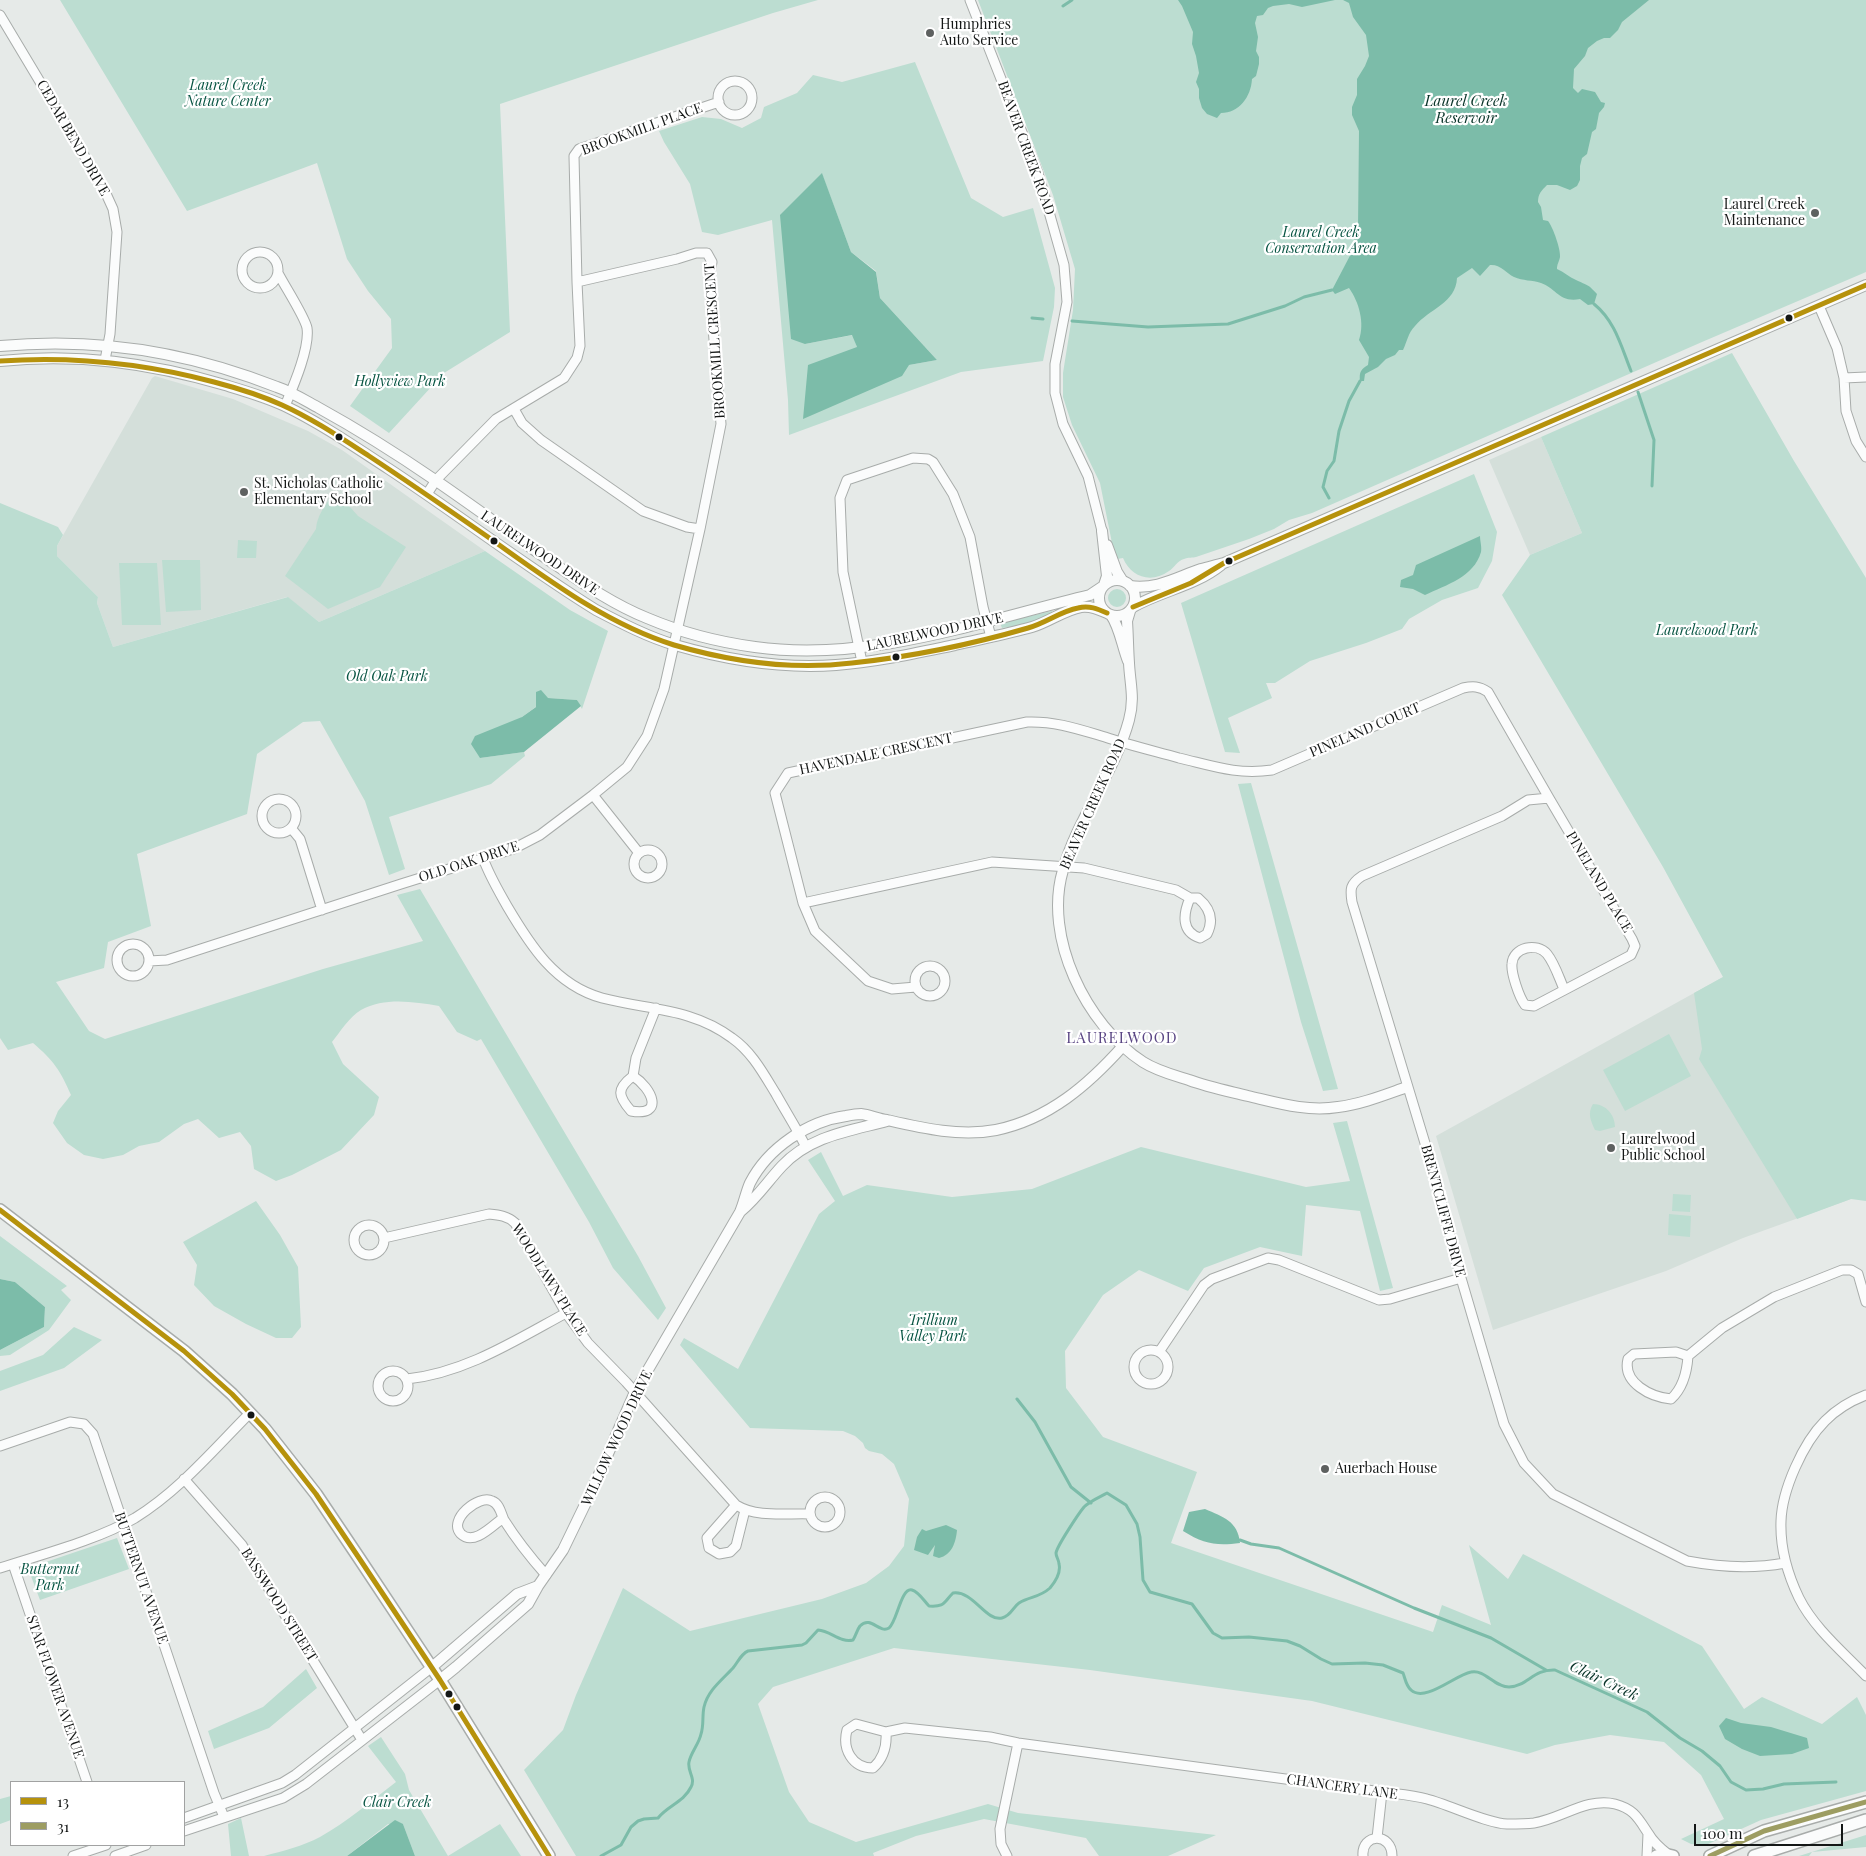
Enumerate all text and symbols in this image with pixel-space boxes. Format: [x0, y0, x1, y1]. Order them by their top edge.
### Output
place label: Humphries Auto Service [940, 17, 1018, 49]
marker: Humphries Auto Service [924, 27, 936, 39]
street label: CEDAR BEND DRIVE [33, 77, 113, 199]
park label: Laurel Creek Nature Center [185, 78, 271, 110]
street label: BEAVER CREEK ROAD [994, 79, 1058, 217]
water label: Laurel Creek Reservoir [1425, 92, 1507, 127]
street label: BROOKMILL PLACE [579, 99, 705, 159]
place label: Laurel Creek Maintenance [1724, 197, 1805, 230]
marker: Laurel Creek Maintenance [1809, 207, 1821, 219]
park label: Laurel Creek Conservation Area [1265, 225, 1377, 258]
street label: BROOKMILL CRESCENT [701, 263, 729, 419]
unlabelled marker [1784, 313, 1794, 323]
park label: Hollyview Park [355, 374, 445, 390]
unlabelled marker [334, 432, 344, 442]
place label: St. Nicholas Catholic Elementary School [254, 476, 383, 508]
marker: St. Nicholas Catholic Elementary School [238, 486, 250, 498]
street label: LAURELWOOD DRIVE [478, 507, 602, 599]
unlabelled marker [489, 536, 499, 546]
unlabelled marker [1224, 556, 1234, 566]
street label: LAURELWOOD DRIVE [865, 609, 1005, 655]
park label: Laurelwood Park [1656, 623, 1758, 639]
unlabelled marker [891, 652, 901, 662]
park label: Old Oak Park [346, 669, 428, 685]
street label: PINELAND COURT [1307, 699, 1423, 761]
street label: HAVENDALE CRESCENT [798, 730, 954, 778]
street label: BEAVER CREEK ROAD [1057, 736, 1129, 872]
street label: PINELAND PLACE [1562, 828, 1636, 936]
street label: OLD OAK DRIVE [417, 838, 521, 886]
district label: LAURELWOOD [1065, 1029, 1179, 1047]
place label: Laurelwood Public School [1621, 1132, 1705, 1164]
marker: Laurelwood Public School [1605, 1142, 1617, 1154]
street label: BRENTCLIFFE DRIVE [1417, 1143, 1469, 1279]
street label: WOODLAWN PLACE [508, 1221, 590, 1339]
park label: Trillium Valley Park [899, 1313, 967, 1345]
street label: WILLOW WOOD DRIVE [578, 1367, 656, 1509]
unlabelled marker [246, 1410, 256, 1420]
place label: Auerbach House [1335, 1461, 1437, 1477]
marker: Auerbach House [1319, 1463, 1331, 1475]
street label: BUTTERNUT AVENUE [111, 1510, 171, 1646]
street label: BASSWOOD STREET [237, 1545, 321, 1665]
park label: Butternut Park [21, 1562, 79, 1594]
street label: STAR FLOWER AVENUE [23, 1613, 87, 1761]
water label: Clair Creek [1567, 1657, 1641, 1705]
unlabelled marker [444, 1689, 454, 1699]
unlabelled marker [452, 1702, 462, 1712]
street label: CHANCERY LANE [1285, 1771, 1399, 1803]
legend [10, 1781, 185, 1846]
text: 13 [57, 1791, 69, 1811]
park label: Clair Creek [363, 1795, 431, 1811]
scale bar [1696, 1814, 1845, 1846]
text: 31 [57, 1816, 69, 1836]
text: 100 m [1702, 1823, 1743, 1843]

